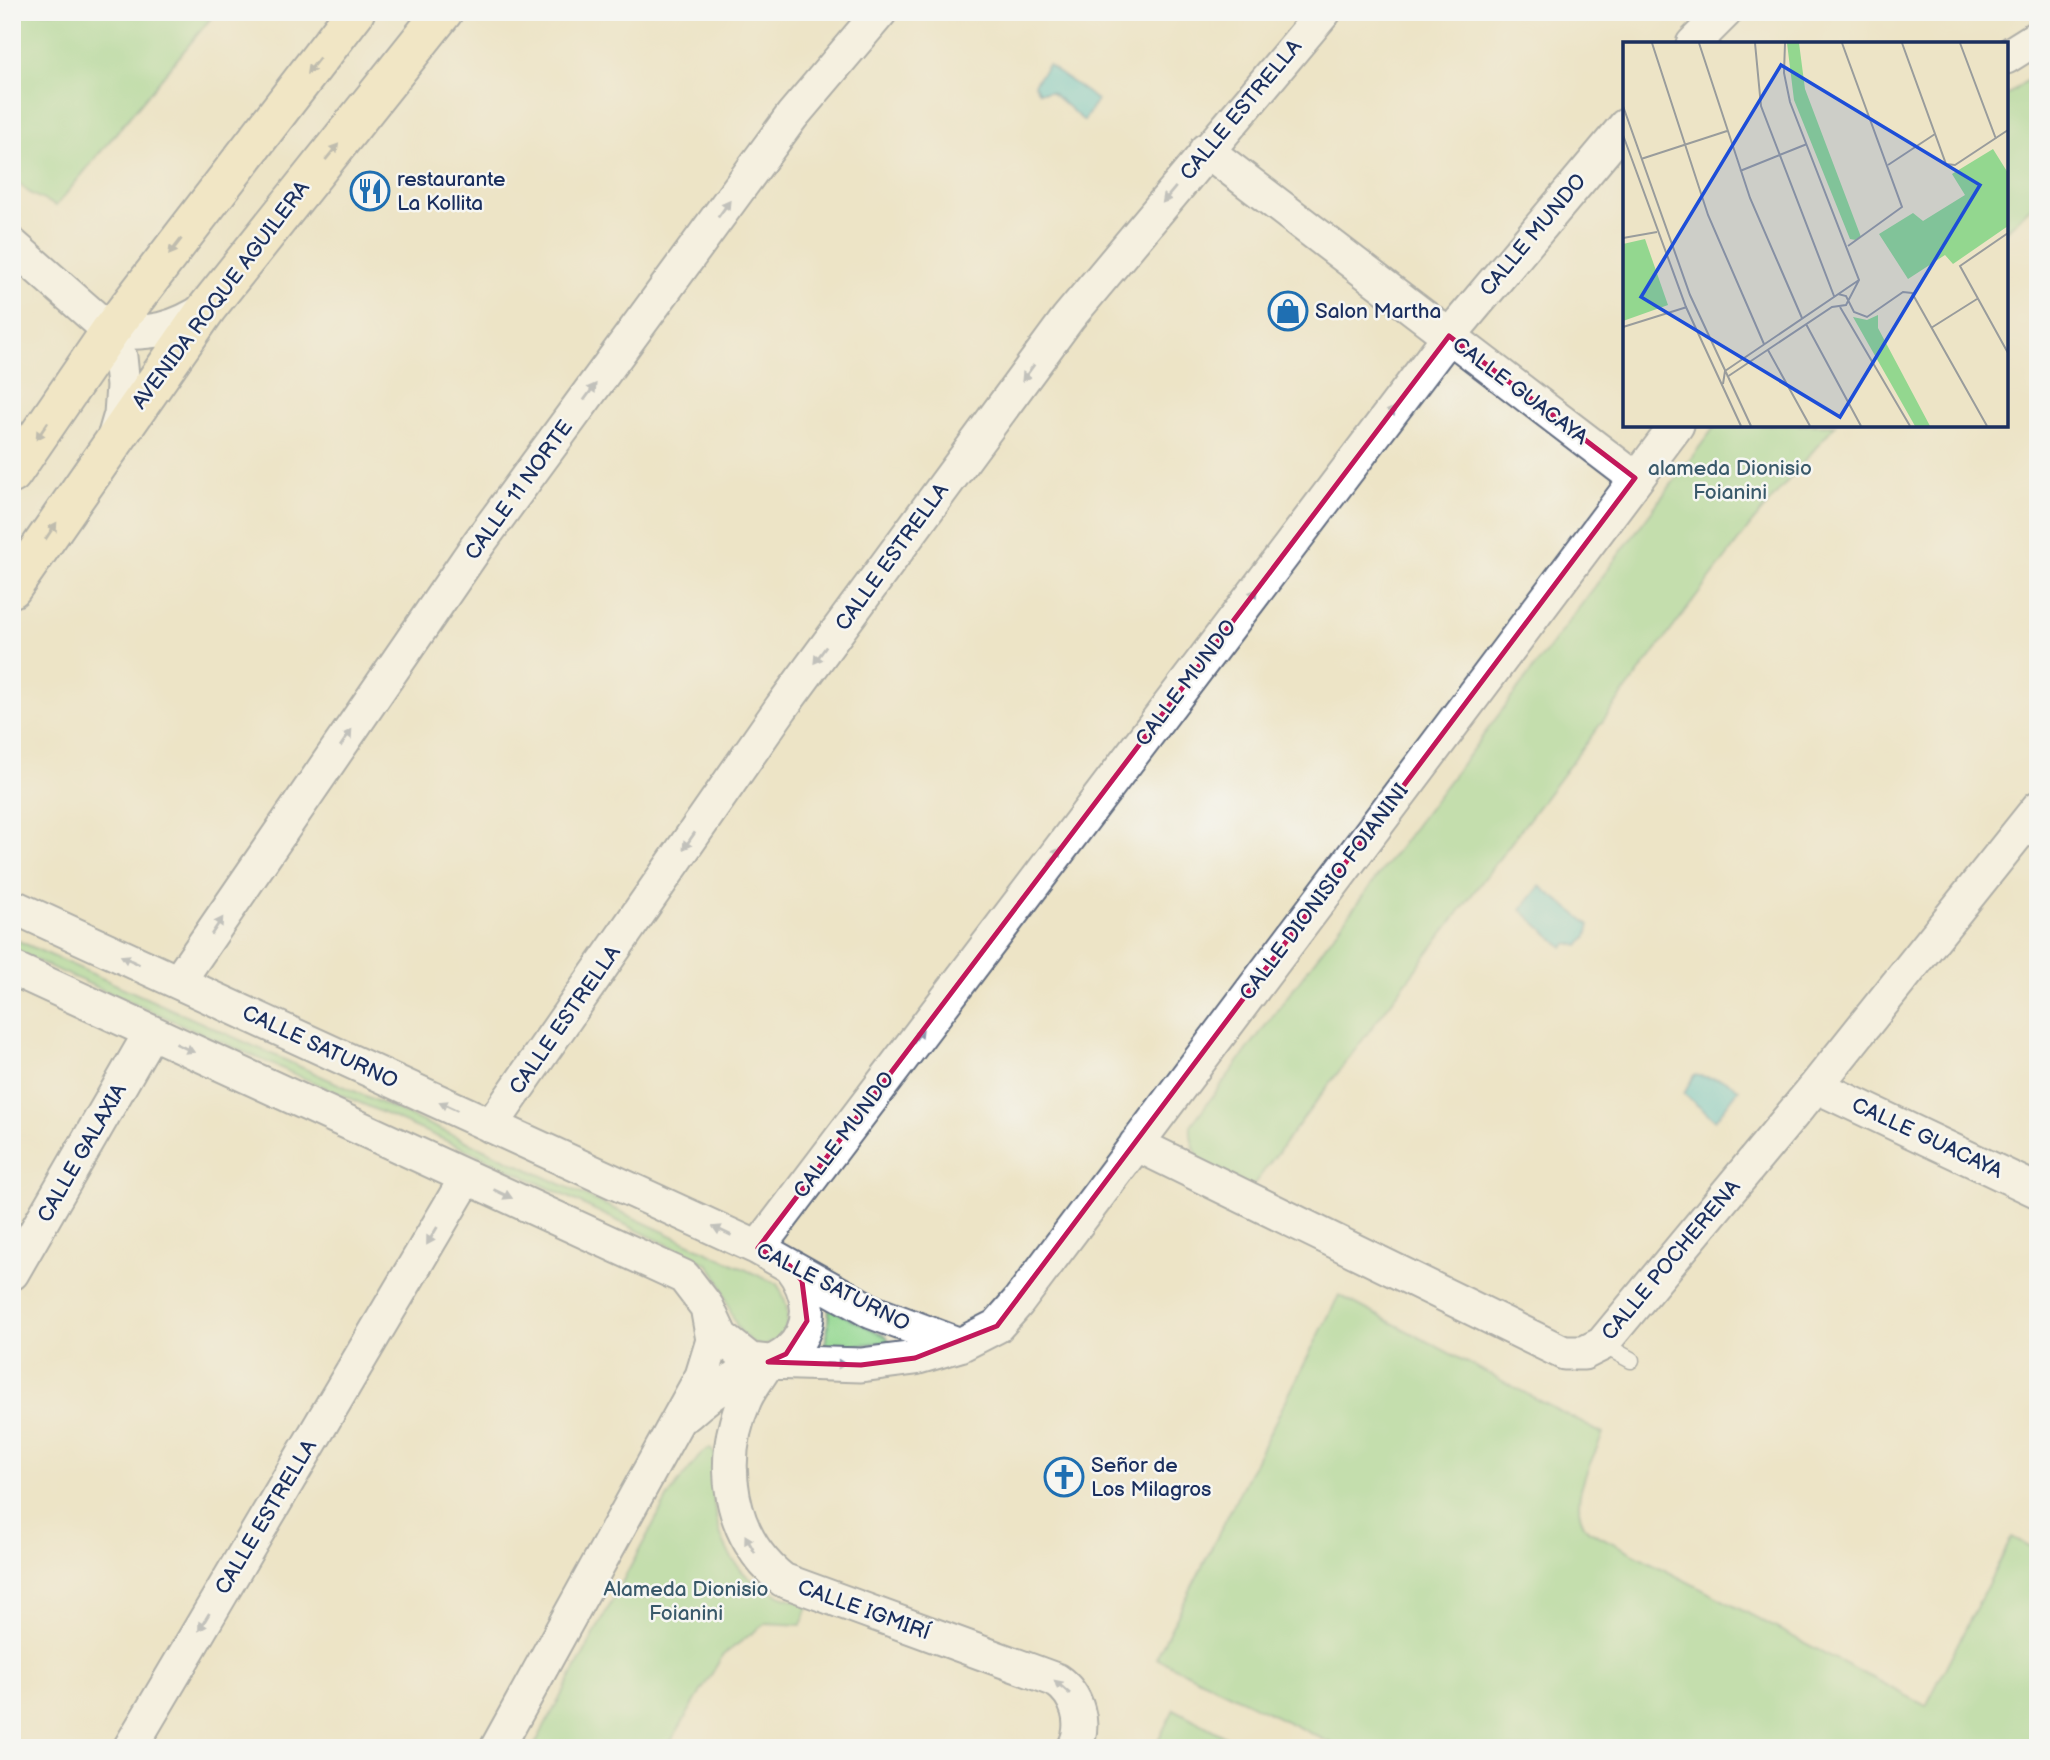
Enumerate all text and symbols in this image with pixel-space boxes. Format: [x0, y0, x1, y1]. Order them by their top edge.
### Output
street label: CALLE ESTRELLA [1175, 34, 1307, 185]
inset map [1623, 42, 2008, 427]
one-way arrow [306, 57, 321, 75]
one-way arrow [324, 143, 339, 161]
place label: restaurante La Kollita [397, 167, 506, 216]
street label: CALLE MUNDO [1475, 169, 1591, 301]
restaurant icon: restaurante La Kollita [349, 170, 391, 212]
street label: AVENIDA ROQUE AGUILERA [127, 176, 315, 414]
one-way arrow [1161, 186, 1177, 204]
one-way arrow [717, 200, 732, 218]
one-way arrow [167, 237, 182, 255]
shop icon: Salon Martha [1267, 290, 1309, 332]
place label: Salon Martha [1315, 299, 1441, 324]
street label: CALLE GUACAYA [1447, 332, 1593, 450]
one-way arrow [1021, 364, 1035, 382]
one-way arrow [583, 383, 597, 401]
one-way arrow [1381, 406, 1395, 424]
street label: CALLE 11 NORTE [460, 415, 578, 565]
one-way arrow [35, 422, 49, 440]
park label: alameda Dionisio Foianini [1648, 456, 1812, 505]
street label: CALLE ESTRELLA [830, 478, 954, 636]
one-way arrow [44, 521, 57, 541]
one-way arrow [1244, 588, 1259, 606]
street label: CALLE MUNDO [1130, 615, 1242, 751]
one-way arrow [814, 646, 828, 664]
one-way arrow [339, 729, 353, 747]
street label: CALLE DIONISIO FOIANINI [1234, 779, 1414, 1005]
one-way arrow [682, 832, 696, 850]
one-way arrow [1047, 847, 1061, 865]
one-way arrow [210, 916, 223, 935]
street label: CALLE ESTRELLA [504, 941, 626, 1099]
one-way arrow [120, 954, 140, 966]
street label: CALLE SATURNO [238, 1000, 402, 1094]
one-way arrow [910, 1029, 925, 1047]
one-way arrow [175, 1043, 196, 1054]
street label: CALLE MUNDO [788, 1067, 900, 1203]
street label: CALLE GALAXIA [32, 1079, 132, 1227]
street label: CALLE GUACAYA [1848, 1092, 2006, 1184]
one-way arrow [438, 1100, 458, 1112]
street label: CALLE POCHERENA [1597, 1174, 1746, 1345]
one-way arrow [493, 1189, 514, 1200]
one-way arrow [711, 1225, 732, 1236]
one-way arrow [426, 1226, 439, 1245]
street label: CALLE SATURNO [752, 1237, 914, 1337]
one-way arrow [825, 1358, 847, 1370]
street label: CALLE ESTRELLA [210, 1435, 322, 1599]
place label: Señor de Los Milagros [1091, 1453, 1212, 1502]
church icon: Señor de Los Milagros [1043, 1456, 1085, 1498]
one-way arrow [744, 1534, 756, 1553]
street label: CALLE IGMIRÍ [794, 1574, 934, 1646]
park label: Alameda Dionisio Foianini [604, 1577, 768, 1626]
one-way arrow [198, 1612, 211, 1631]
one-way arrow [1053, 1679, 1071, 1695]

